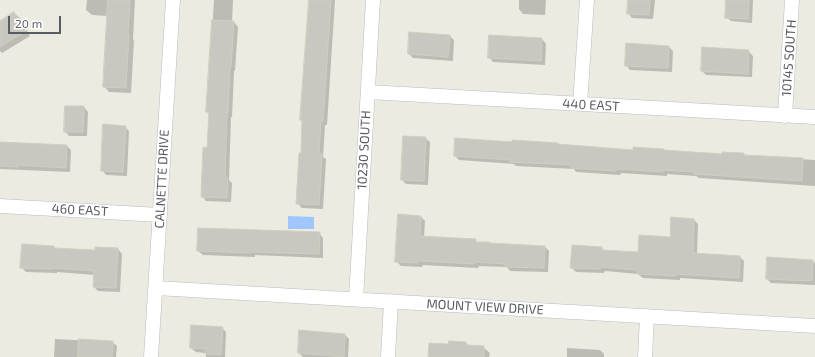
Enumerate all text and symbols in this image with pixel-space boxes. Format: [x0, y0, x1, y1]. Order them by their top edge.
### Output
scale bar [10, 8, 63, 34]
text: 20 m [15, 16, 42, 30]
street label: 10145 SOUTH [779, 19, 799, 97]
street label: 440 EAST [562, 96, 620, 114]
street label: 10230 SOUTH [354, 110, 374, 190]
street label: CALNETTE DRIVE [152, 129, 172, 229]
street label: 460 EAST [51, 201, 109, 219]
street label: MOUNT VIEW DRIVE [426, 296, 544, 318]

